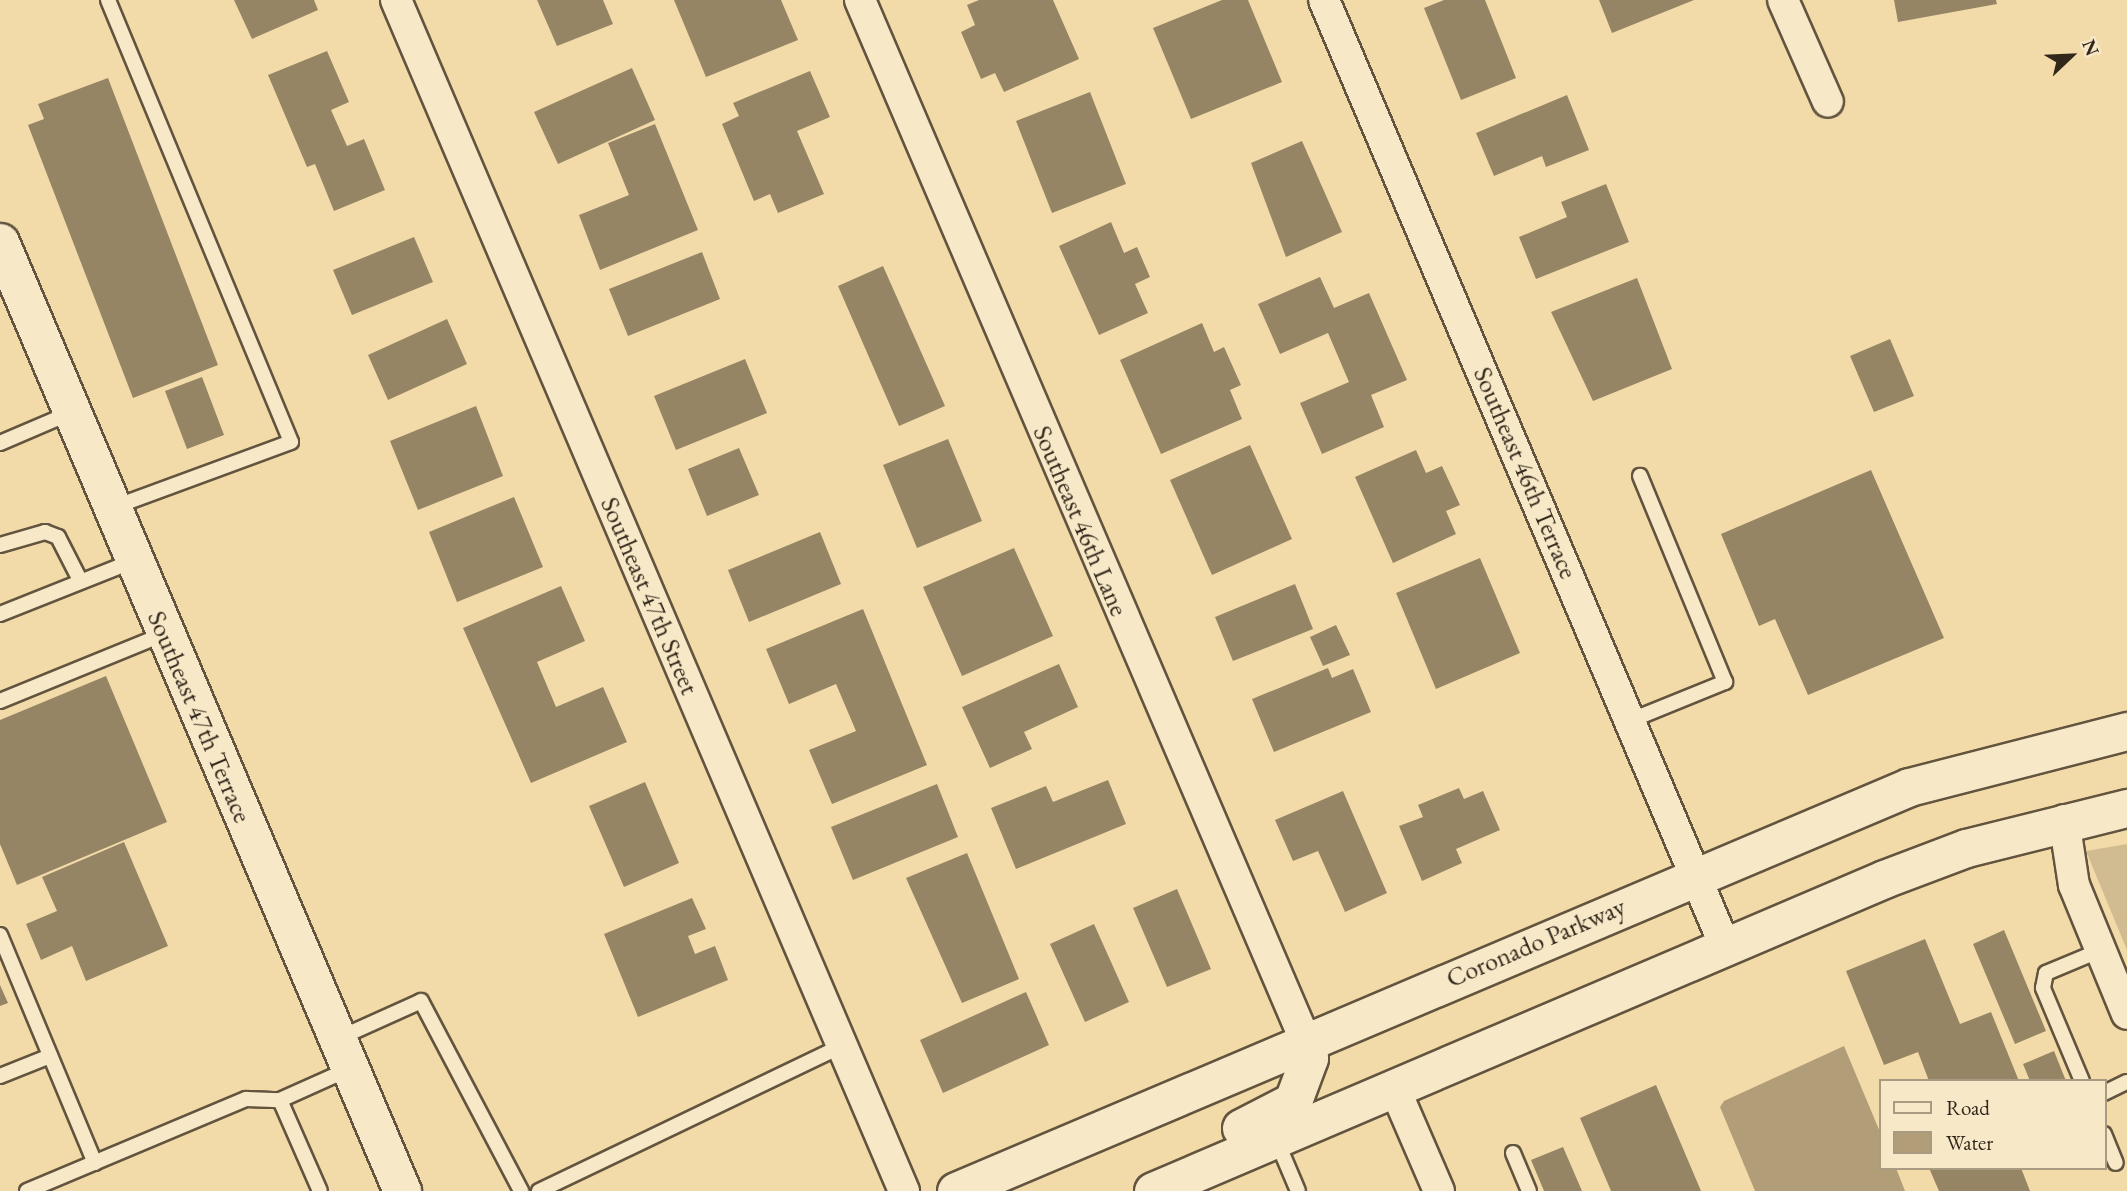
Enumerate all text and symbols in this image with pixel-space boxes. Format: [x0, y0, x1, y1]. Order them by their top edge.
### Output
north arrow [2036, 21, 2106, 91]
text: N [2076, 36, 2105, 60]
street label: Southeast 46th Terrace [1466, 362, 1584, 584]
street label: Southeast 46th Lane [1026, 421, 1134, 621]
street label: Southeast 47th Street [593, 493, 705, 699]
street label: Southeast 47th Terrace [140, 606, 258, 828]
street label: Coronado Parkway [1442, 891, 1630, 995]
legend [1878, 1079, 2106, 1170]
text: Road [1946, 1094, 1990, 1121]
text: Water [1946, 1129, 1993, 1156]

